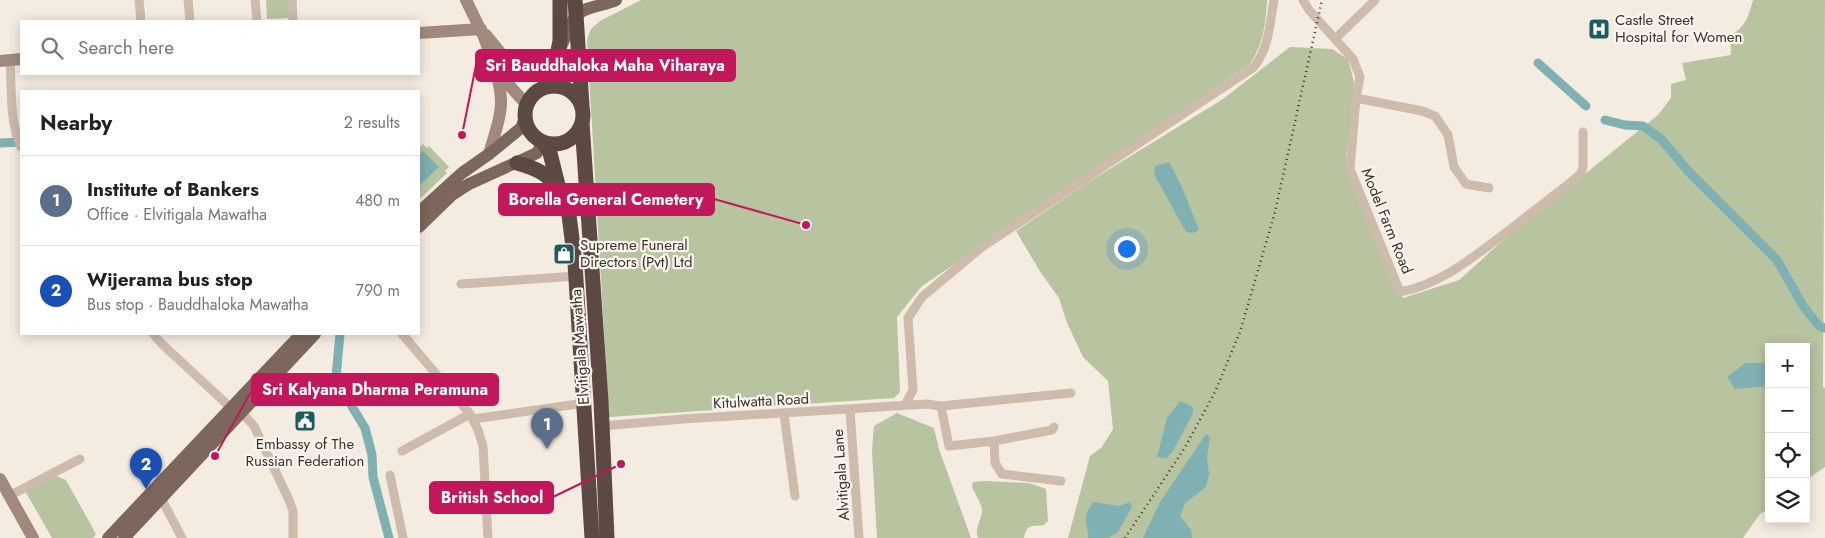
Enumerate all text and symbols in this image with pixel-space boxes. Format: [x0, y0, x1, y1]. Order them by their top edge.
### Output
place label: Castle Street Hospital for Women [1615, 9, 1742, 48]
hospital icon: Castle Street Hospital for Women [1587, 17, 1611, 41]
search box [20, 20, 420, 75]
icon: search [38, 34, 66, 62]
text: Search here [78, 34, 174, 61]
callout: Sri Bauddhaloka Maha Viharaya [476, 50, 735, 81]
text: Sri Bauddhaloka Maha Viharaya [485, 54, 725, 77]
text: Nearby [40, 108, 112, 138]
text: 2 results [344, 111, 400, 134]
street label: Model Farm Road [1356, 165, 1418, 277]
text: Institute of Bankers [87, 176, 259, 203]
callout: Borella General Cemetery [499, 184, 714, 215]
text: Borella General Cemetery [509, 188, 704, 211]
text: 1 [52, 189, 60, 212]
text: 480 m [355, 189, 400, 212]
text: Office · Elvitigala Mawatha [87, 203, 267, 226]
place label: Supreme Funeral Directors (Pvt) Ltd [580, 234, 693, 273]
your location [1114, 236, 1140, 262]
shop icon: Supreme Funeral Directors (Pvt) Ltd [552, 242, 576, 266]
text: Wijerama bus stop [87, 266, 253, 293]
text: 2 [51, 279, 61, 302]
text: 790 m [356, 279, 400, 302]
street label: Elvitigala Mawatha [565, 288, 595, 406]
text: Bus stop · Bauddhaloka Mawatha [87, 293, 309, 316]
map controls [1765, 343, 1810, 523]
button: + [1765, 343, 1810, 388]
callout: Sri Kalyana Dharma Peramuna [252, 374, 498, 405]
text: Sri Kalyana Dharma Peramuna [262, 378, 488, 401]
street label: Kitulwatta Road [712, 388, 810, 414]
button: − [1765, 388, 1810, 433]
pin: 1 [531, 408, 563, 449]
public building icon: Embassy of The Russian Federation [293, 409, 317, 433]
street label: Alvitigala Lane [827, 428, 855, 522]
place label: Embassy of The Russian Federation [246, 433, 364, 472]
button: locate [1765, 433, 1810, 478]
pin: 2 [130, 448, 162, 489]
button: layers [1765, 478, 1810, 523]
callout: British School [430, 482, 553, 513]
text: British School [441, 486, 543, 509]

